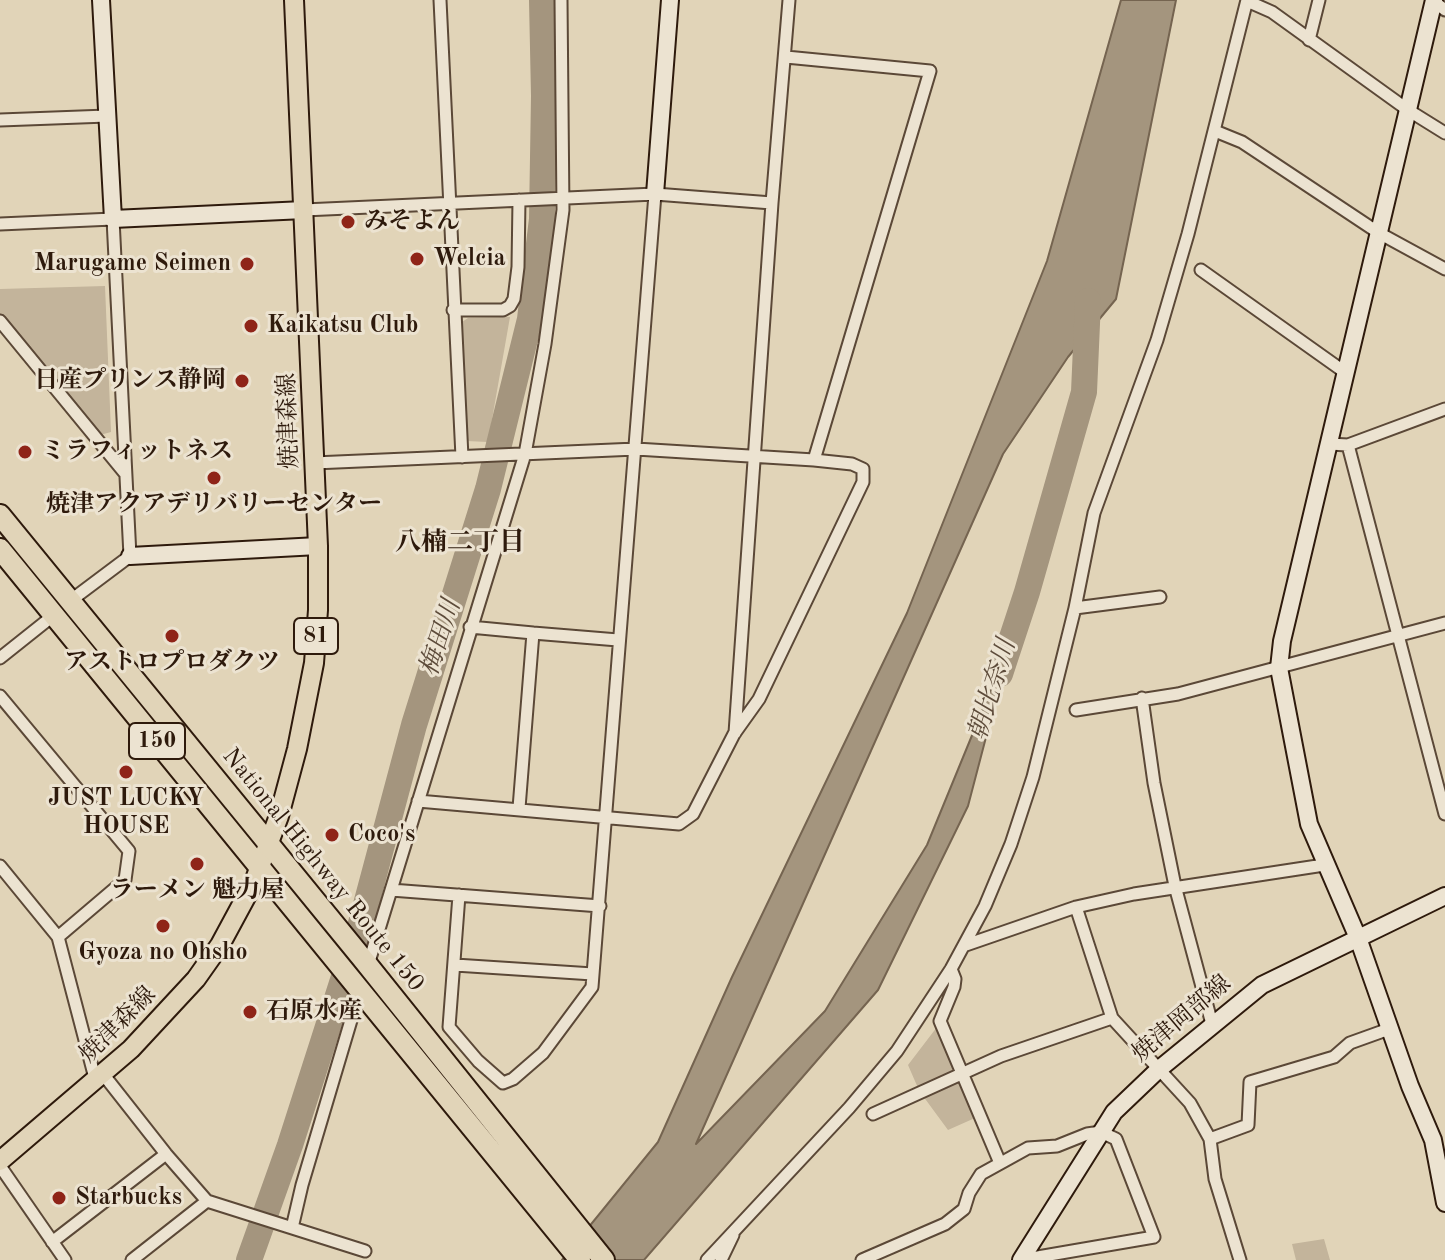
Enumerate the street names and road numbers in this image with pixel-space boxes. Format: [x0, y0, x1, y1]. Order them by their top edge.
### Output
street label: 焼津森線 [273, 373, 305, 469]
road number: 81 [294, 618, 338, 654]
road number: 150 [129, 723, 185, 759]
street label: National Highway Route 150 [216, 742, 430, 998]
street label: 焼津岡部線 [1127, 969, 1237, 1069]
street label: 焼津森線 [74, 981, 162, 1069]

